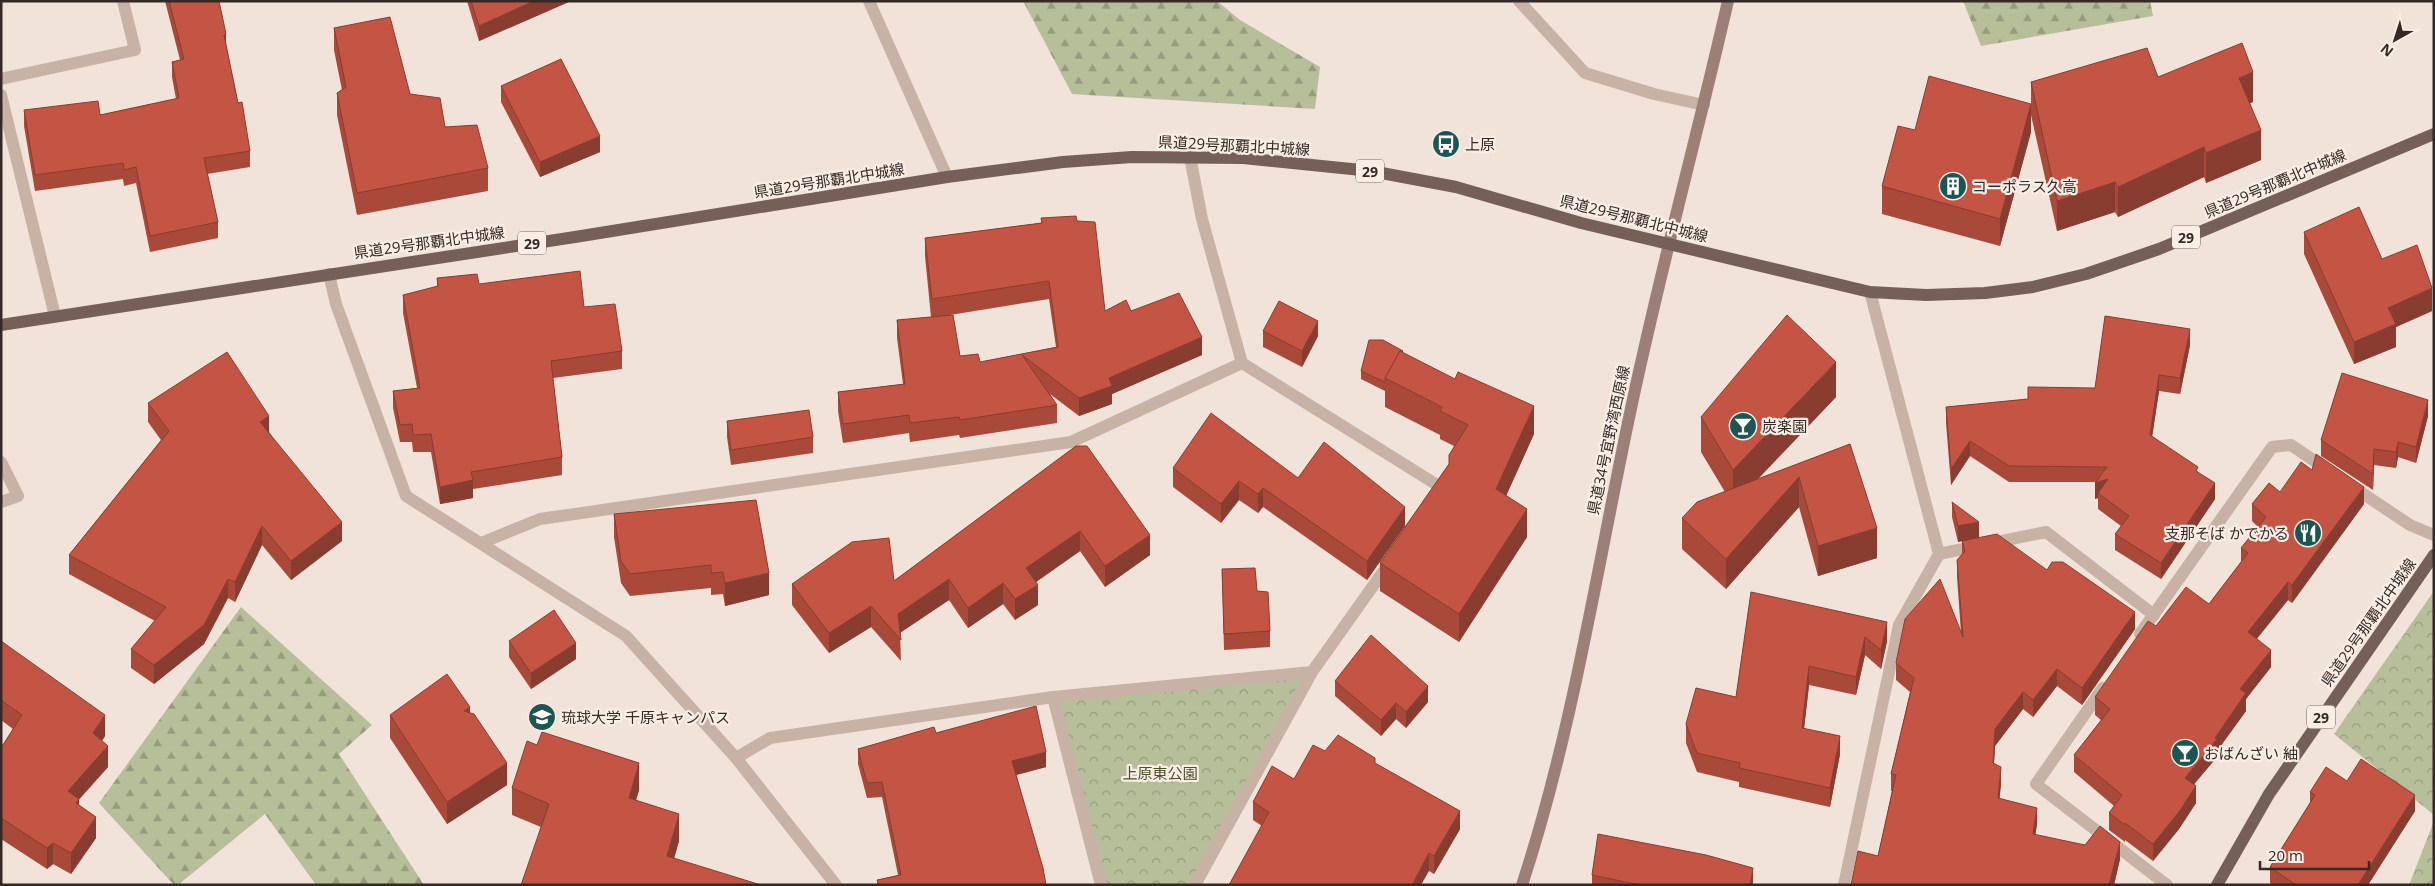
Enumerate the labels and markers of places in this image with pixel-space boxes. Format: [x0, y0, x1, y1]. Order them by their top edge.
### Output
bus stop icon: 上原 [1431, 129, 1461, 159]
place label: 上原 [1465, 134, 1495, 154]
building icon: コーポラス久高 [1938, 171, 1968, 201]
place label: コーポラス久高 [1972, 176, 2077, 196]
bar icon: 炭楽園 [1728, 411, 1758, 441]
place label: 炭楽園 [1762, 416, 1807, 436]
restaurant icon: 支那そば かでかる [2293, 518, 2323, 548]
place label: 支那そば かでかる [2165, 523, 2289, 543]
school or university icon: 琉球大学 千原キャンパス [527, 702, 557, 732]
place label: 琉球大学 千原キャンパス [561, 707, 730, 727]
bar icon: おばんざい 紬 [2170, 738, 2200, 768]
place label: おばんざい 紬 [2204, 743, 2298, 763]

